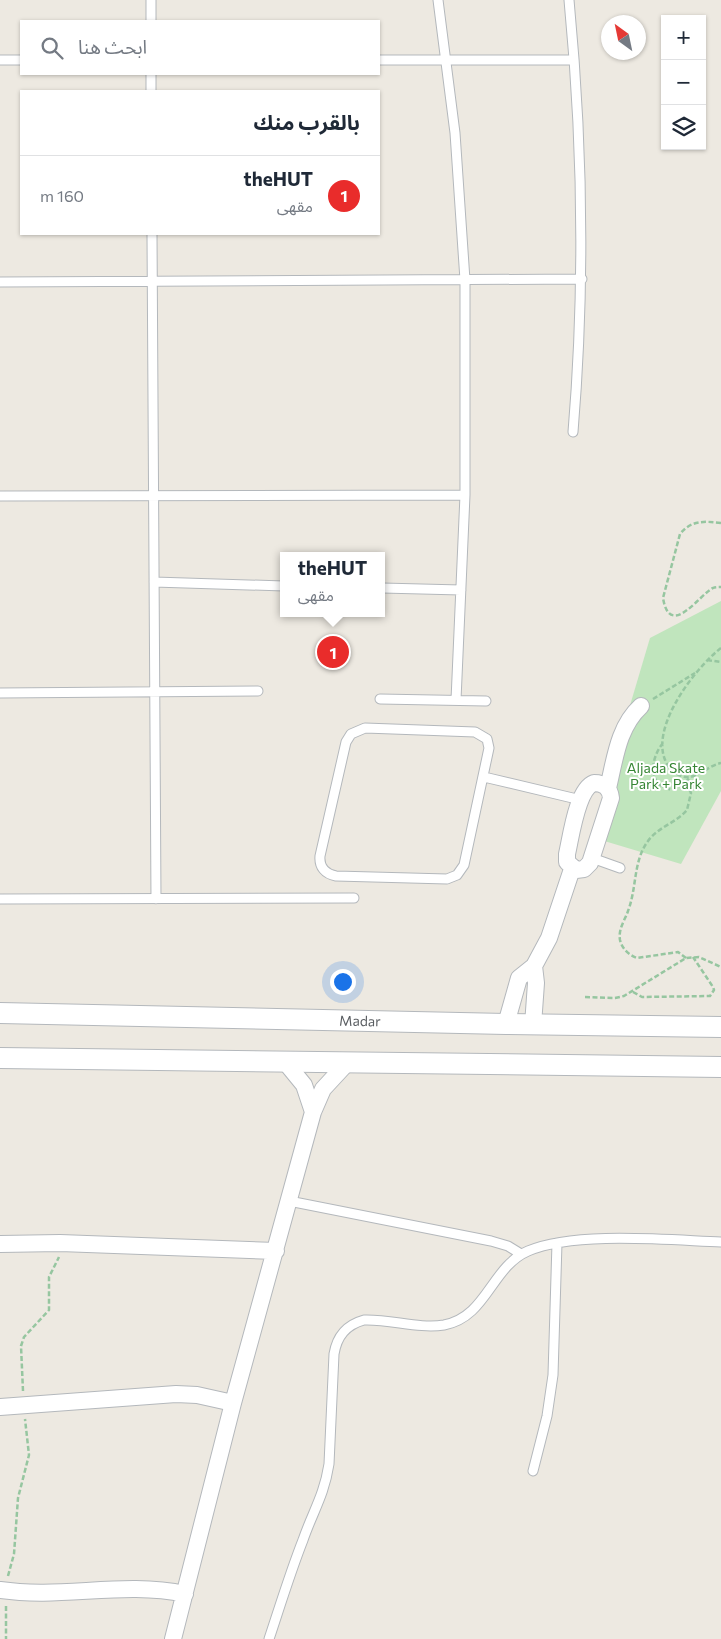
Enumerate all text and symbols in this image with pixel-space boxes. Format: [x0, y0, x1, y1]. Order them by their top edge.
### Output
north arrow [601, 15, 646, 60]
map controls [661, 15, 706, 150]
button: + [661, 15, 706, 60]
search box [20, 20, 380, 75]
icon: search [38, 34, 66, 62]
text: ابحث هنا [78, 35, 147, 58]
button: − [661, 60, 706, 105]
button: layers [661, 105, 706, 150]
text: بالقرب منك [254, 109, 360, 134]
text: theHUT [244, 167, 313, 190]
text: 160 m [40, 186, 84, 205]
text: 1 [340, 186, 348, 205]
text: مقهى [277, 196, 313, 215]
popup [280, 552, 385, 617]
text: theHUT [298, 556, 367, 579]
text: مقهى [298, 585, 334, 604]
pin: 1 [317, 633, 349, 671]
park label: Aljada Skate Park + Park [627, 759, 705, 792]
your location [330, 969, 356, 995]
street label: Madar [339, 1012, 381, 1029]

